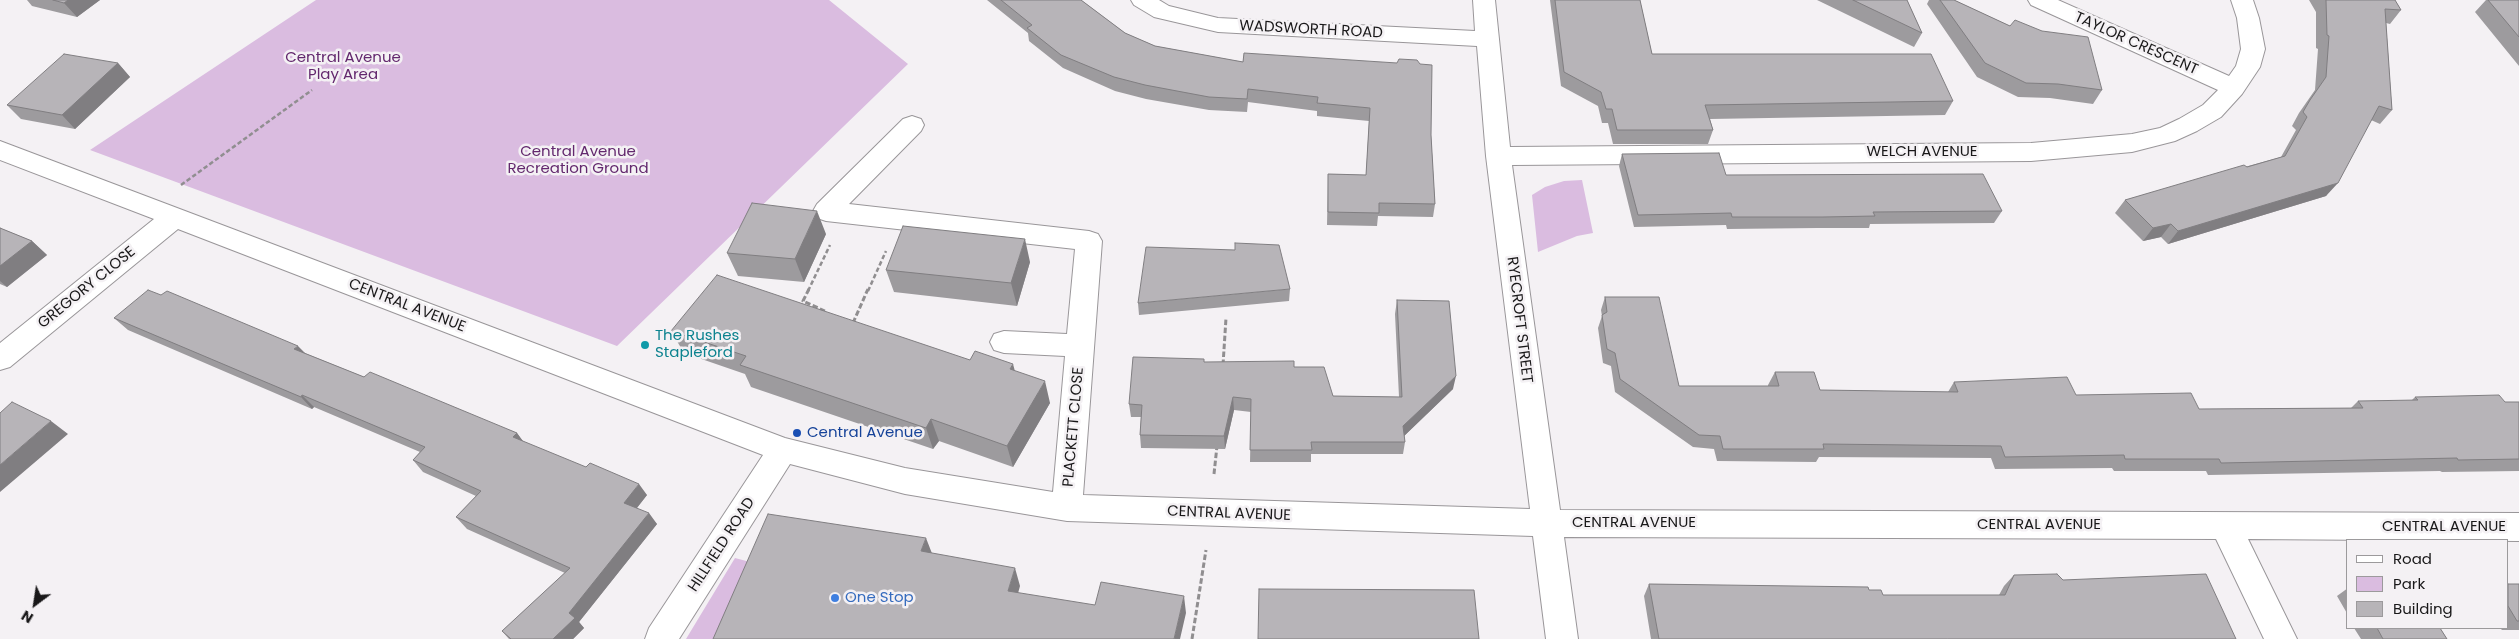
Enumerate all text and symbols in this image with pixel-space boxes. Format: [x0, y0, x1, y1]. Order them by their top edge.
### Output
street label: TAYLOR CRESCENT [2071, 9, 2201, 79]
street label: WADSWORTH ROAD [1239, 17, 1383, 43]
park label: Central Avenue Play Area [285, 49, 401, 84]
park label: Central Avenue Recreation Ground [507, 143, 649, 178]
street label: WELCH AVENUE [1866, 143, 1978, 161]
street label: GREGORY CLOSE [35, 243, 139, 333]
street label: RYECROFT STREET [1502, 256, 1536, 384]
street label: CENTRAL AVENUE [346, 275, 468, 337]
place label: The Rushes Stapleford [655, 327, 739, 362]
marker: The Rushes Stapleford [639, 339, 651, 351]
street label: PLACKETT CLOSE [1060, 366, 1088, 488]
place label: Central Avenue [807, 424, 923, 442]
marker: Central Avenue [791, 427, 803, 439]
street label: HILLFIELD ROAD [685, 495, 759, 595]
street label: CENTRAL AVENUE [1167, 503, 1291, 525]
street label: CENTRAL AVENUE [1572, 514, 1696, 532]
street label: CENTRAL AVENUE [1977, 516, 2101, 534]
street label: CENTRAL AVENUE [2382, 518, 2506, 536]
legend [2346, 539, 2509, 629]
text: Road [2393, 548, 2432, 569]
text: Park [2393, 573, 2425, 594]
north arrow [10, 579, 60, 629]
place label: One Stop [845, 589, 914, 607]
marker: One Stop [829, 592, 841, 604]
text: Building [2393, 598, 2453, 619]
text: N [18, 606, 37, 628]

